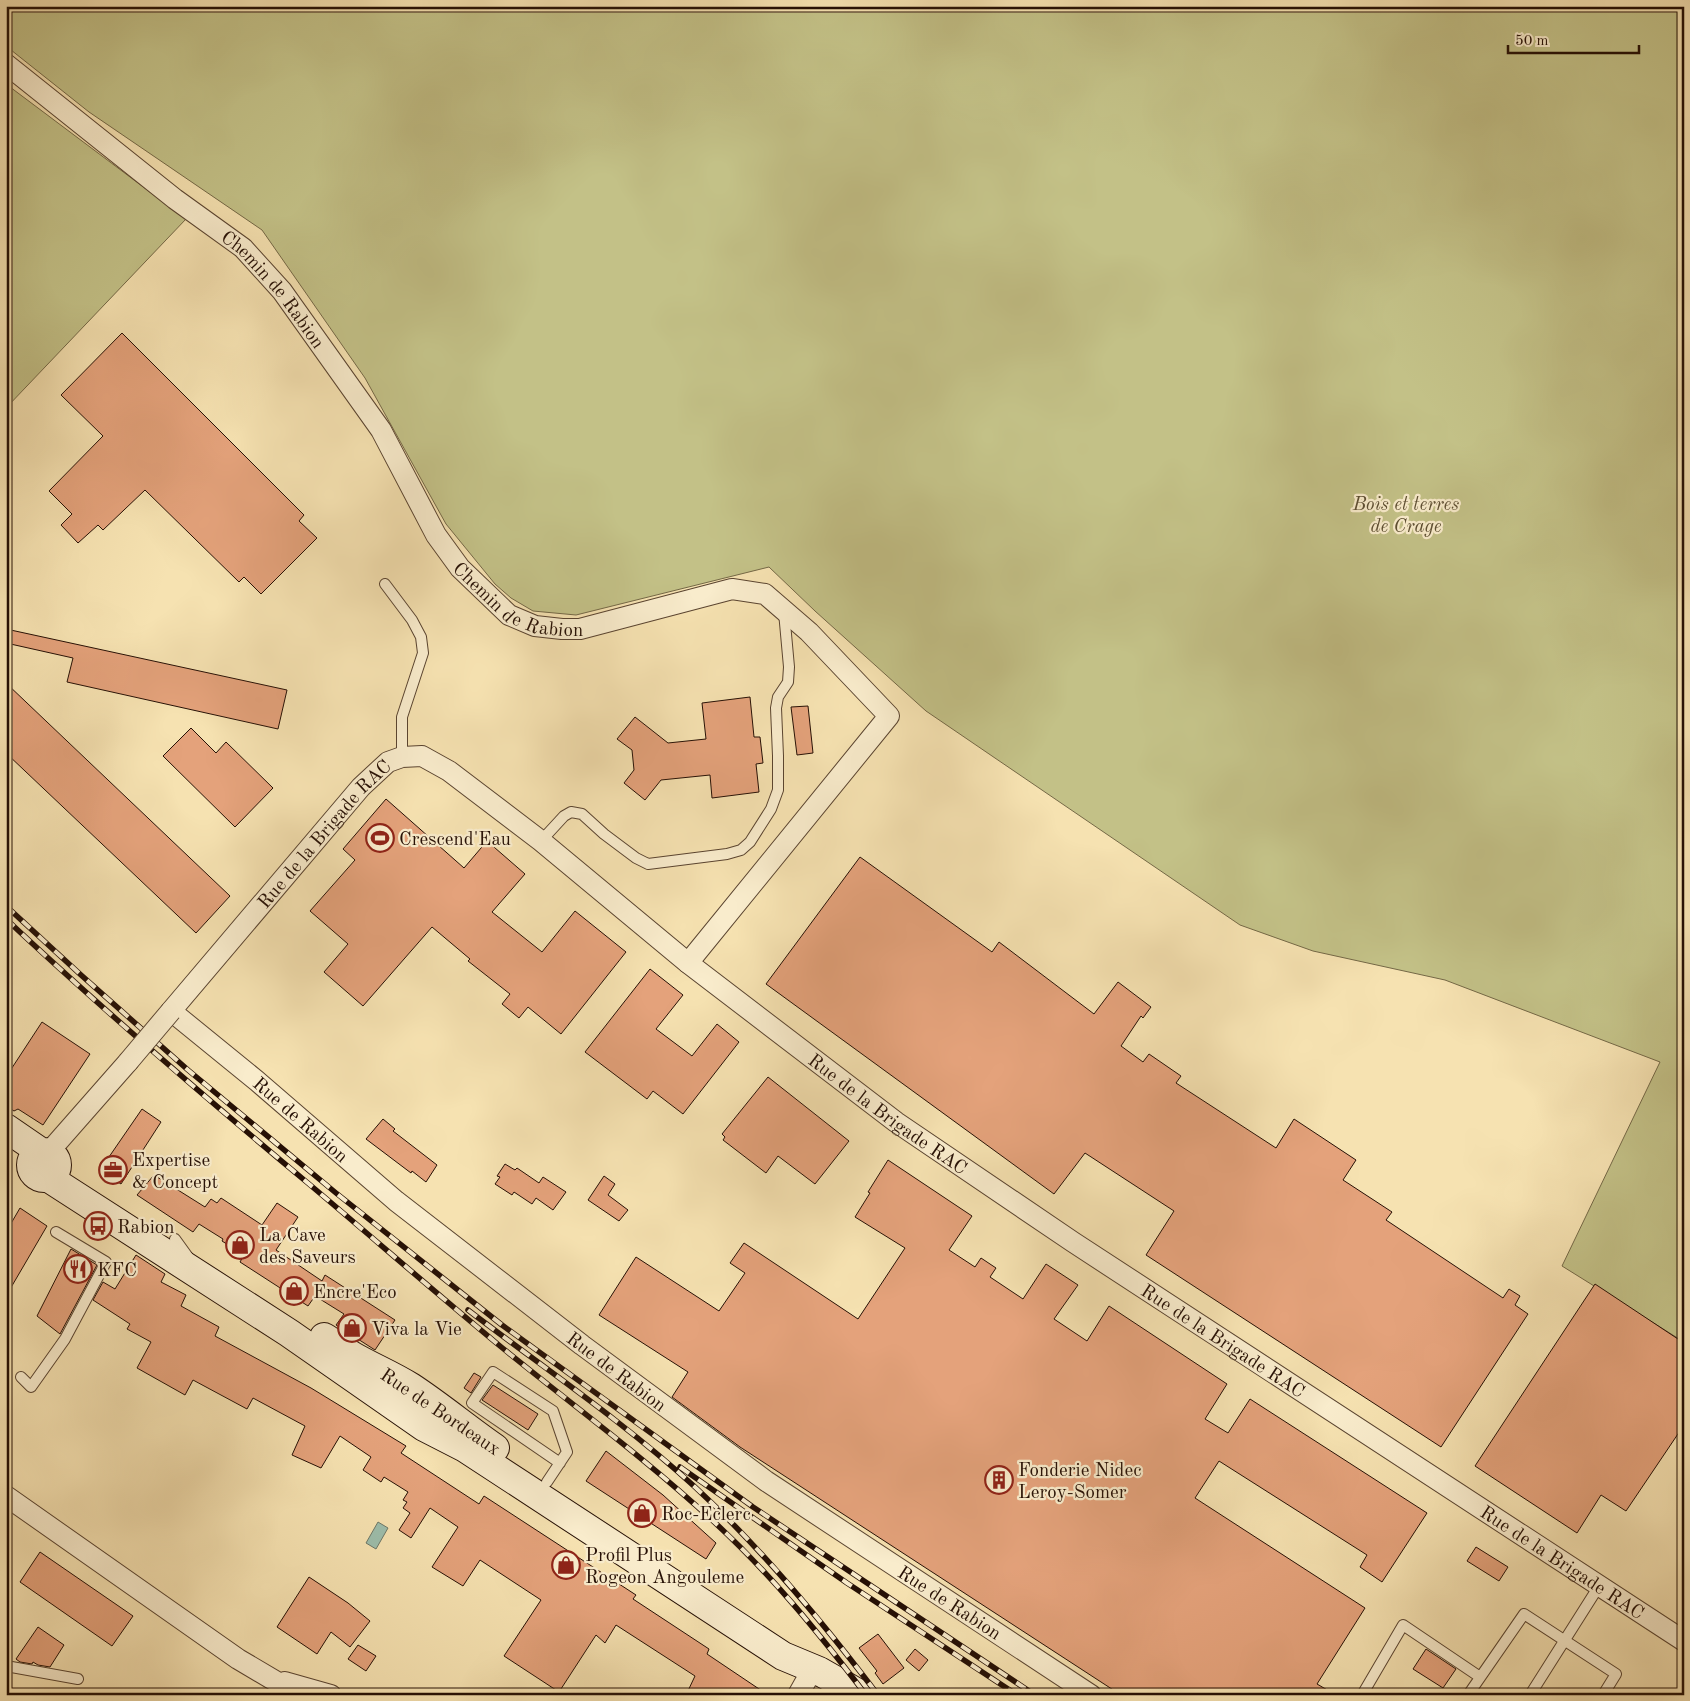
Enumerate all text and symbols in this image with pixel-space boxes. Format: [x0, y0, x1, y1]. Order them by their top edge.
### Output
scale bar [1508, 22, 1639, 54]
text: 50 m [1515, 34, 1549, 49]
street label: Chemin de Rabion [217, 228, 327, 353]
park label: Bois et terres de Crage [1352, 496, 1459, 537]
street label: Chemin de Rabion [448, 560, 583, 641]
street label: Rue de la Brigade RAC [255, 757, 396, 913]
sports icon: Crescend'Eau [365, 823, 395, 853]
place label: Crescend'Eau [399, 831, 511, 850]
street label: Rue de la Brigade RAC [804, 1051, 970, 1179]
street label: Rue de Rabion [248, 1075, 351, 1167]
place label: Expertise & Concept [132, 1152, 218, 1193]
office icon: Expertise & Concept [98, 1155, 128, 1185]
bus stop icon: Rabion [83, 1211, 113, 1241]
place label: Rabion [117, 1219, 175, 1238]
place label: La Cave des Saveurs [259, 1227, 356, 1268]
shop icon: La Cave des Saveurs [225, 1230, 255, 1260]
restaurant icon: KFC [63, 1254, 93, 1284]
place label: KFC [97, 1262, 137, 1281]
shop icon: Encre'Eco [279, 1276, 309, 1306]
street label: Rue de la Brigade RAC [1137, 1282, 1307, 1403]
place label: Encre'Eco [313, 1284, 397, 1303]
shop icon: Viva la Vie [337, 1313, 367, 1343]
place label: Viva la Vie [371, 1321, 462, 1340]
street label: Rue de Rabion [562, 1330, 669, 1416]
street label: Rue de Bordeaux [376, 1366, 503, 1460]
place label: Fonderie Nidec Leroy-Somer [1018, 1462, 1142, 1503]
building icon: Fonderie Nidec Leroy-Somer [984, 1465, 1014, 1495]
shop icon: Roc-Eclerc [627, 1498, 657, 1528]
street label: Rue de la Brigade RAC [1476, 1504, 1647, 1624]
place label: Roc-Eclerc [661, 1506, 751, 1525]
place label: Profil Plus Rogeon Angouleme [585, 1547, 744, 1588]
shop icon: Profil Plus Rogeon Angouleme [551, 1550, 581, 1580]
street label: Rue de Rabion [893, 1564, 1004, 1645]

